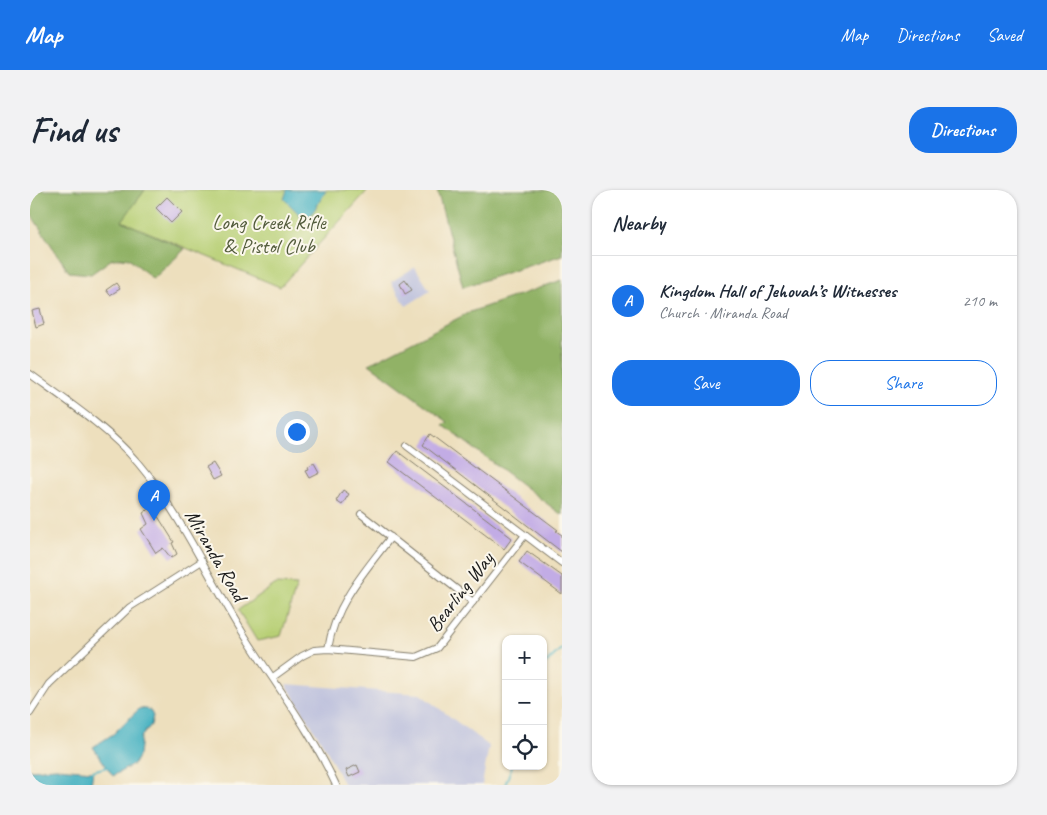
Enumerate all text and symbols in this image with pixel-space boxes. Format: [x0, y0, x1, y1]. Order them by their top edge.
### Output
text: Map [25, 20, 62, 50]
text: Map [841, 24, 868, 46]
text: Directions [896, 24, 959, 46]
text: Saved [987, 24, 1022, 46]
button: Directions [909, 107, 1017, 153]
text: Find us [30, 108, 117, 153]
park label: Long Creek Rifle & Pistol Club [212, 209, 327, 259]
text: Nearby [612, 210, 665, 236]
text: Kingdom Hall of Jehovah’s Witnesses [659, 279, 896, 303]
text: A [624, 291, 632, 311]
text: 210 m [963, 291, 997, 311]
text: Church · Miranda Road [659, 303, 787, 323]
button: Save [612, 360, 800, 406]
button: Share [810, 360, 997, 406]
your location [284, 419, 310, 445]
pin: A [138, 480, 170, 521]
street label: Miranda Road [179, 504, 255, 609]
street label: Bearling Way [421, 545, 501, 637]
map controls [502, 635, 547, 770]
button: + [502, 635, 547, 680]
button: − [502, 680, 547, 725]
button: locate [502, 725, 547, 770]

